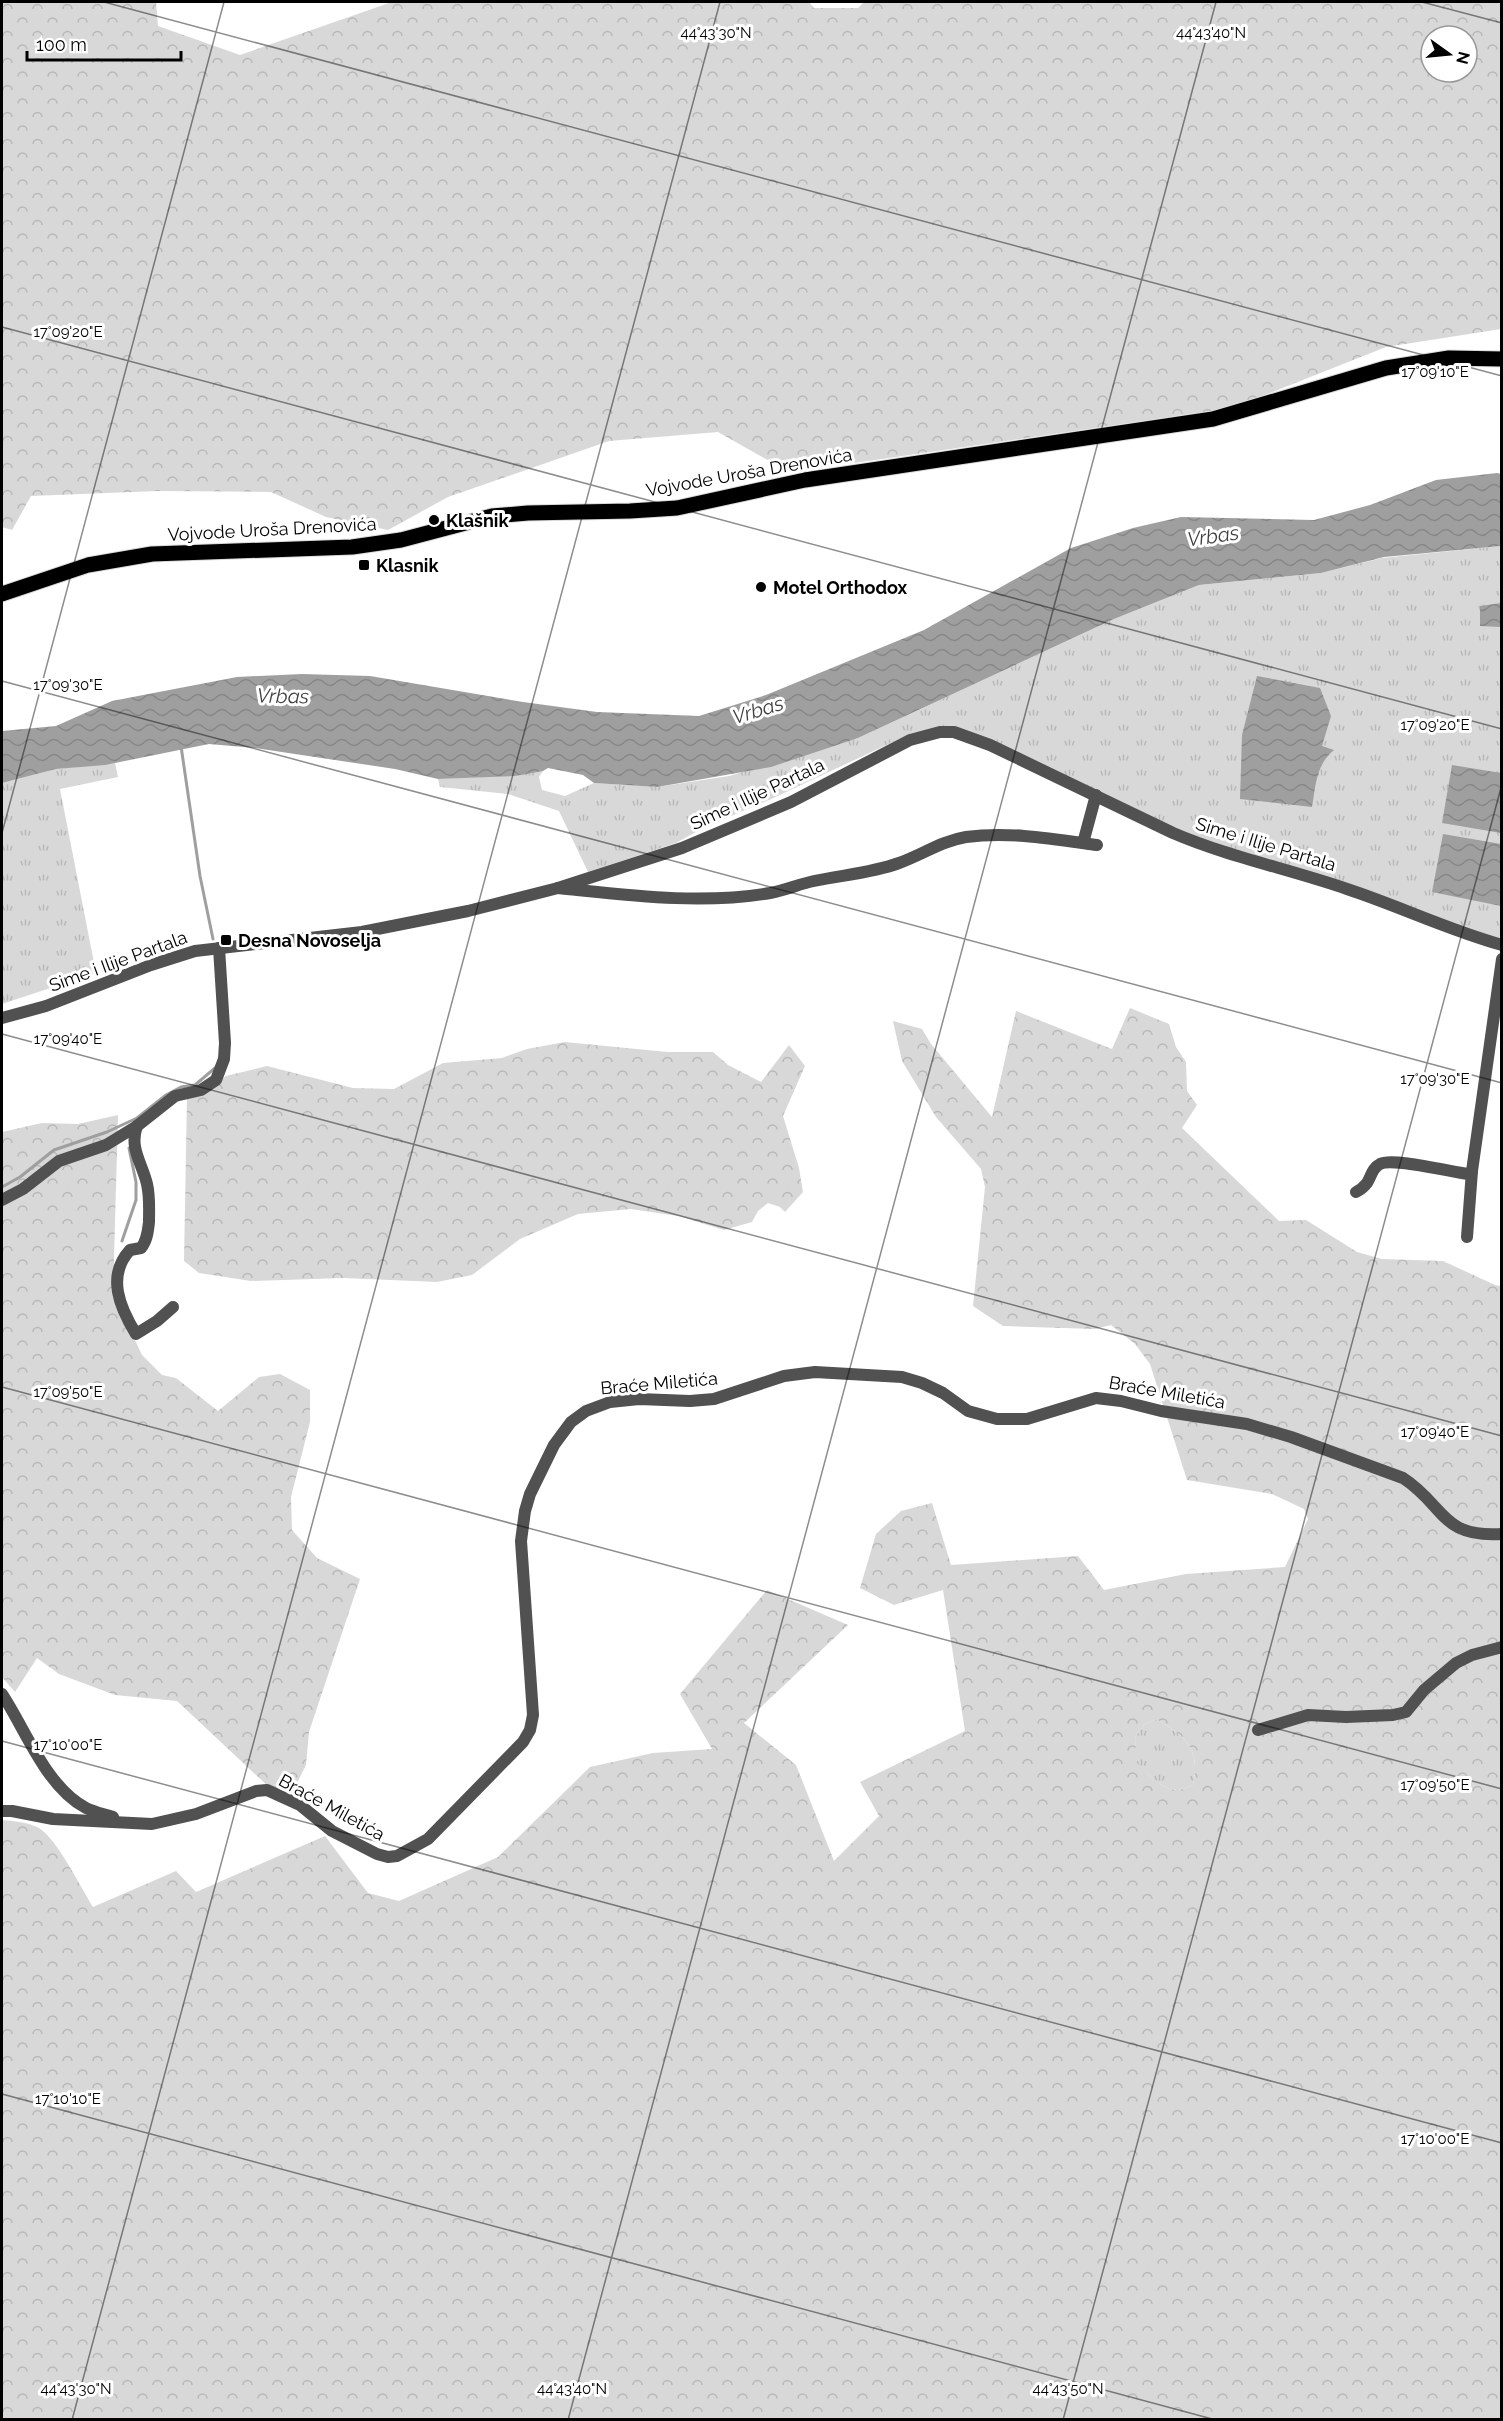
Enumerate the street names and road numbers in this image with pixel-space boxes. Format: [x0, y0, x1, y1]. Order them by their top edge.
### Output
street label: Vojvode Uroša Drenovića [644, 444, 854, 500]
street label: Vojvode Uroša Drenovića [167, 513, 377, 545]
street label: Sime i Ilije Partala [687, 754, 827, 834]
street label: Sime i Ilije Partala [1193, 813, 1339, 875]
street label: Sime i Ilije Partala [46, 926, 190, 996]
street label: Braće Miletića [599, 1367, 719, 1399]
street label: Braće Miletića [1107, 1371, 1227, 1413]
street label: Braće Miletića [275, 1769, 389, 1845]

